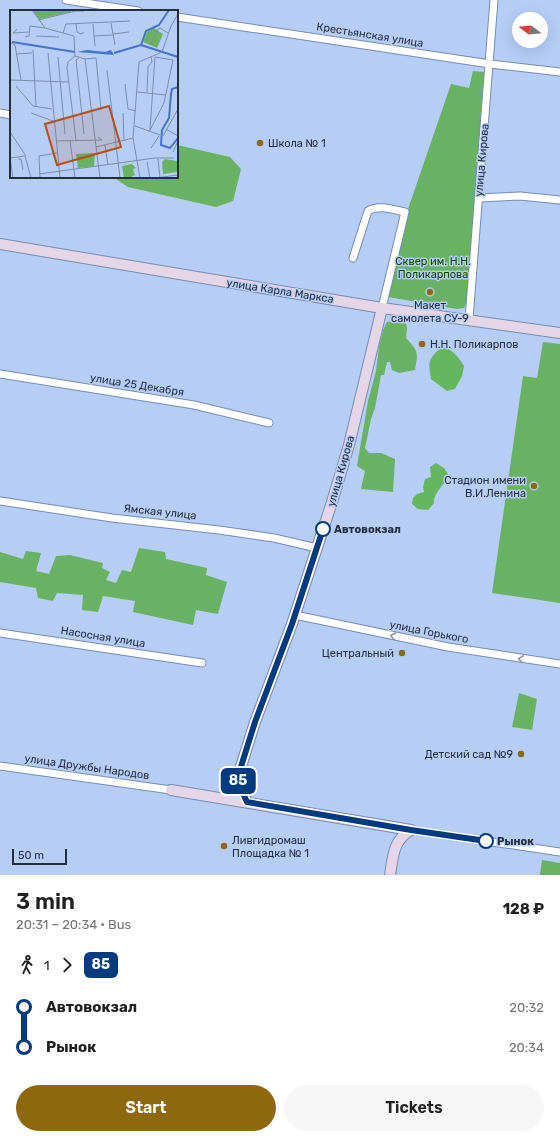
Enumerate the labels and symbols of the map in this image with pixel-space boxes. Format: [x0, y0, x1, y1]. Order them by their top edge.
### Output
inset map [10, 10, 178, 178]
north arrow [512, 12, 548, 48]
street label: Крестьянская улица [316, 20, 424, 50]
street label: улица Кирова [472, 123, 492, 197]
place label: Школа № 1 [268, 137, 326, 150]
marker: Школа № 1 [255, 138, 265, 148]
park label: Сквер им. Н.Н. Поликарпова [395, 255, 471, 281]
street label: улица Карла Маркса [226, 276, 334, 306]
marker: Макет самолета СУ-9 [425, 287, 435, 297]
place label: Макет самолета СУ-9 [391, 299, 469, 325]
place label: Н.Н. Поликарпов [430, 338, 518, 351]
marker: Н.Н. Поликарпов [417, 339, 427, 349]
street label: улица 25 Декабря [89, 371, 185, 399]
street label: улица Кирова [325, 434, 357, 508]
place label: Стадион имени В.И.Ленина [444, 474, 526, 500]
marker: Стадион имени В.И.Ленина [529, 481, 539, 491]
street label: Ямская улица [123, 502, 197, 522]
marker: Автовокзал [315, 521, 331, 537]
place label: Автовокзал [334, 523, 401, 536]
street label: улица Горького [389, 618, 469, 646]
street label: Насосная улица [60, 624, 146, 650]
one-way arrow [390, 633, 396, 641]
place label: Центральный [322, 647, 394, 660]
marker: Центральный [397, 648, 407, 658]
one-way arrow [518, 655, 524, 664]
place label: Детский сад №9 [425, 748, 513, 761]
marker: Детский сад №9 [516, 749, 526, 759]
street label: улица Дружбы Народов [24, 752, 150, 782]
line badge: 85 [220, 768, 256, 794]
marker: Рынок [478, 833, 494, 849]
place label: Ливгидромаш Площадка № 1 [232, 834, 309, 860]
place label: Рынок [497, 835, 534, 848]
marker: Ливгидромаш Площадка № 1 [219, 841, 229, 851]
scale bar [12, 847, 67, 866]

